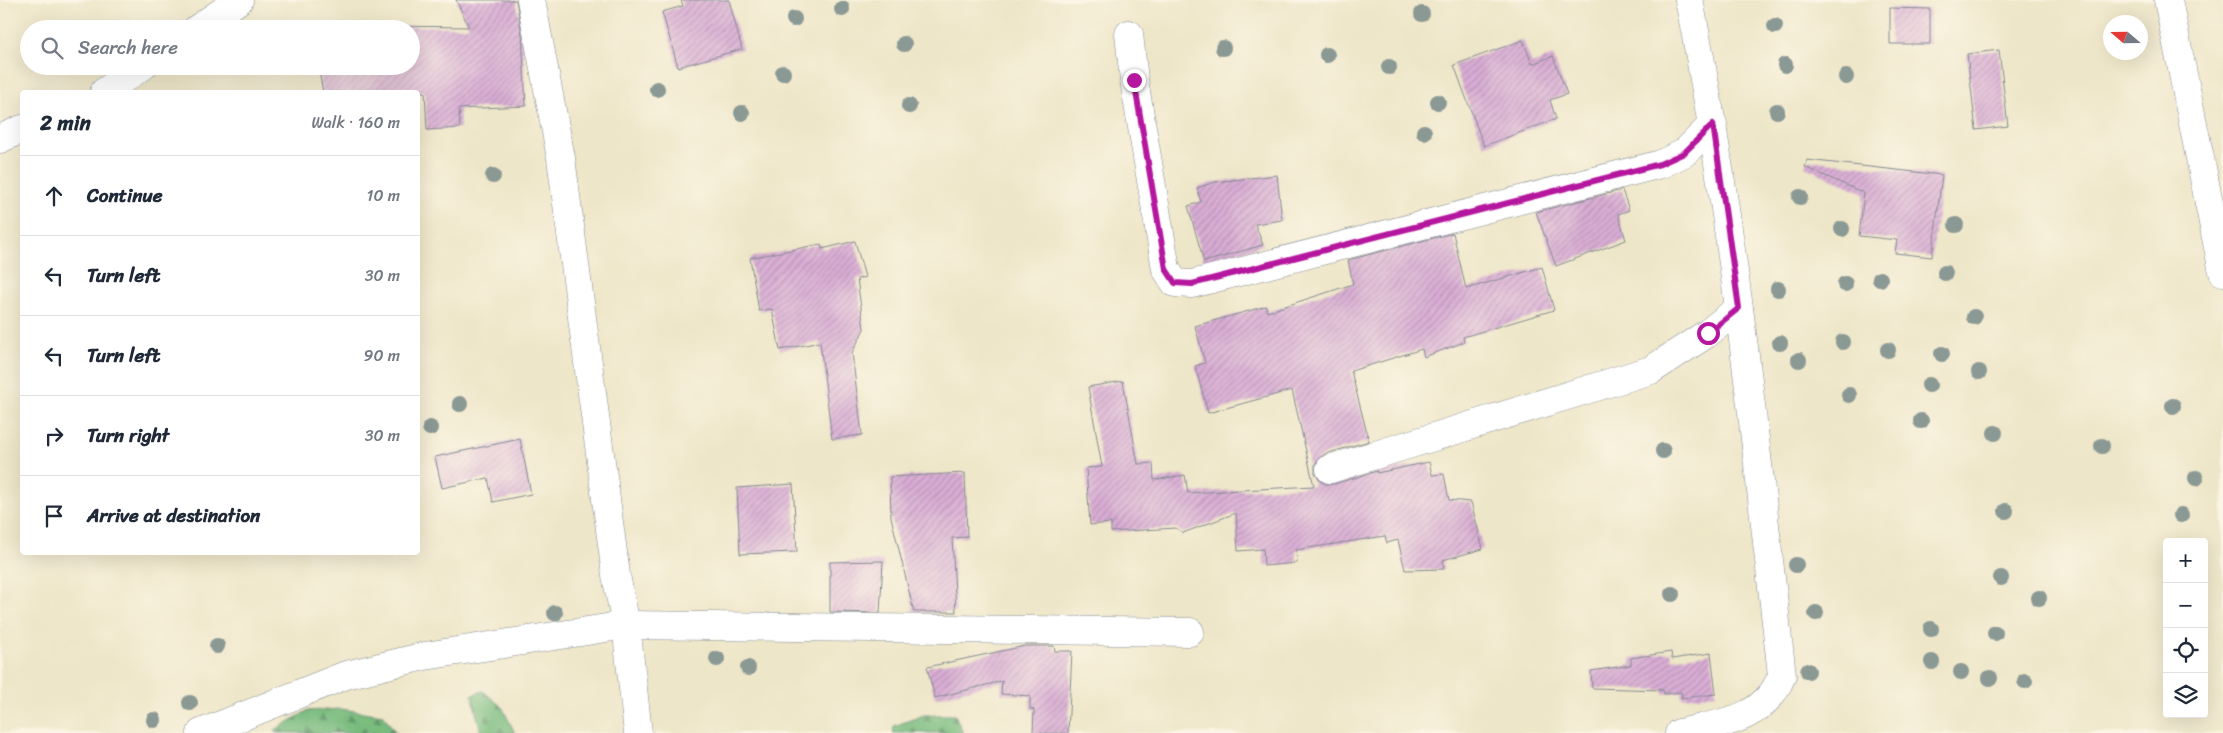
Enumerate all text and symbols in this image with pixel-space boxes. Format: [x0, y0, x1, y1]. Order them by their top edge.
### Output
north arrow [2103, 15, 2148, 60]
search box [20, 20, 420, 75]
text: Search here [78, 31, 178, 64]
icon: search [38, 34, 66, 62]
route end [1123, 69, 1146, 92]
text: 2 min [40, 104, 91, 142]
text: Walk · 160 m [311, 108, 400, 137]
text: Continue [87, 179, 163, 212]
text: 10 m [367, 181, 400, 210]
icon: ahead [40, 182, 68, 210]
text: Turn left [87, 259, 160, 292]
text: 30 m [365, 261, 400, 290]
icon: left [40, 262, 68, 290]
route start [1697, 322, 1720, 345]
text: Turn left [87, 339, 160, 372]
text: 90 m [364, 341, 400, 370]
icon: left [40, 342, 68, 370]
text: Turn right [87, 419, 169, 452]
text: 30 m [365, 421, 400, 450]
icon: right [40, 422, 68, 450]
text: Arrive at destination [87, 499, 260, 532]
icon: arrive [40, 502, 68, 530]
map controls [2163, 538, 2208, 718]
button: + [2163, 538, 2208, 583]
button: − [2163, 583, 2208, 628]
button: locate [2163, 628, 2208, 673]
button: layers [2163, 673, 2208, 718]

